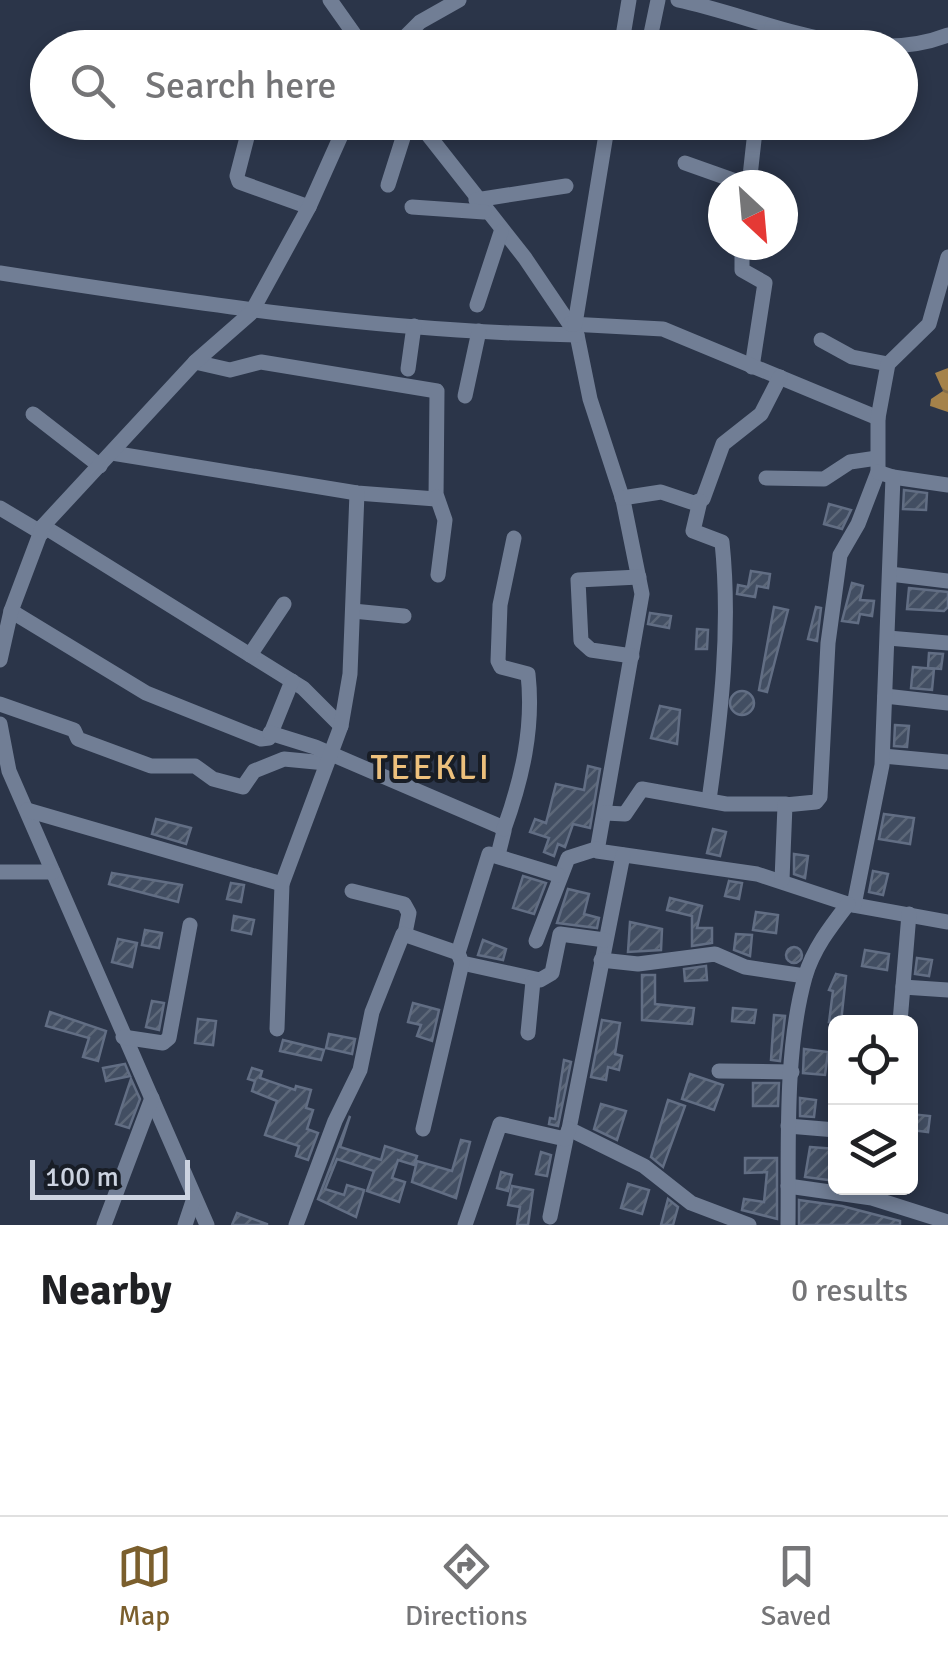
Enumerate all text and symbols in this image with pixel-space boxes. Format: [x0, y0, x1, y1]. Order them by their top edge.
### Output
search box [30, 30, 918, 140]
icon: search [65, 58, 120, 113]
text: Search here [145, 62, 337, 109]
north arrow [708, 170, 798, 260]
district label: TEEKLI [371, 746, 491, 789]
map controls [828, 1015, 918, 1195]
button: locate [828, 1015, 918, 1105]
button: layers [828, 1105, 918, 1195]
scale bar [30, 1155, 190, 1200]
text: 100 m [45, 1160, 119, 1194]
text: Nearby [40, 1265, 172, 1316]
text: 0 results [791, 1271, 908, 1310]
tab: Map [117, 1539, 172, 1633]
tab: Directions [405, 1539, 527, 1633]
tab: Saved [761, 1539, 831, 1633]

